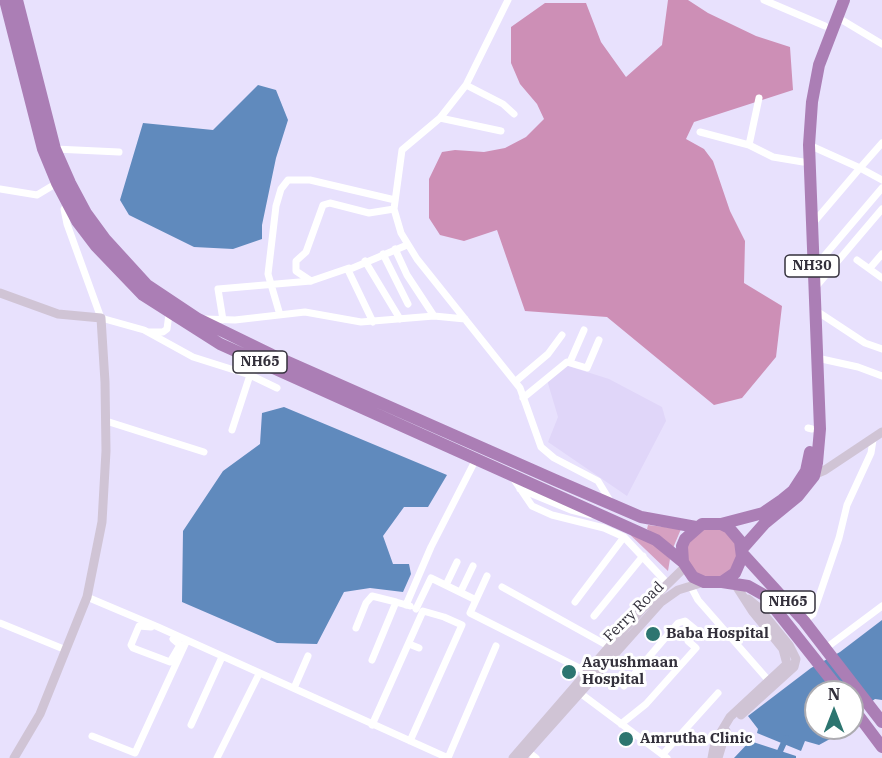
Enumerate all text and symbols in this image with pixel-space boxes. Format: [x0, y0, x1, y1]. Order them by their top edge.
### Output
road number: NH30 [785, 255, 839, 277]
road number: NH65 [233, 351, 287, 373]
street label: Ferry Road [600, 578, 668, 646]
road number: NH65 [761, 591, 815, 613]
marker: Baba Hospital [644, 625, 662, 643]
place label: Baba Hospital [666, 625, 769, 643]
place label: Aayushmaan Hospital [582, 654, 678, 689]
marker: Aayushmaan Hospital [560, 663, 578, 681]
north arrow [804, 680, 864, 740]
text: N [828, 684, 840, 704]
marker: Amrutha Clinic [617, 730, 635, 748]
place label: Amrutha Clinic [640, 730, 753, 748]

